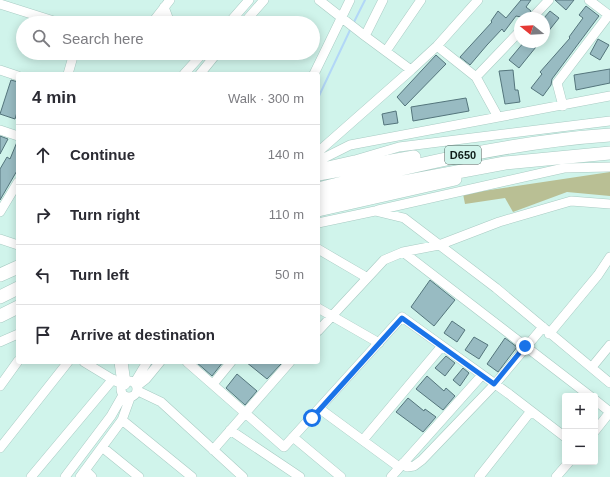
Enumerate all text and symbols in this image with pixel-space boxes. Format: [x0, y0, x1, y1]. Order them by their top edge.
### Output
north arrow [514, 12, 550, 48]
search box [16, 16, 320, 60]
icon: search [30, 27, 52, 49]
text: Search here [62, 30, 144, 47]
text: 4 min [32, 88, 76, 107]
text: Walk · 300 m [228, 91, 304, 106]
icon: ahead [32, 144, 54, 166]
text: Continue [70, 146, 135, 163]
road number: D650 [445, 146, 481, 164]
text: 140 m [268, 147, 304, 162]
icon: right [32, 204, 54, 226]
text: Turn right [70, 206, 140, 223]
text: 110 m [269, 207, 304, 222]
icon: left [32, 264, 54, 286]
text: Turn left [70, 266, 129, 283]
text: 50 m [275, 267, 304, 282]
icon: arrive [32, 324, 54, 346]
text: Arrive at destination [70, 326, 215, 343]
route end [516, 337, 534, 355]
map controls [562, 393, 598, 465]
button: + [562, 393, 598, 429]
route start [303, 409, 321, 427]
button: − [562, 429, 598, 465]

